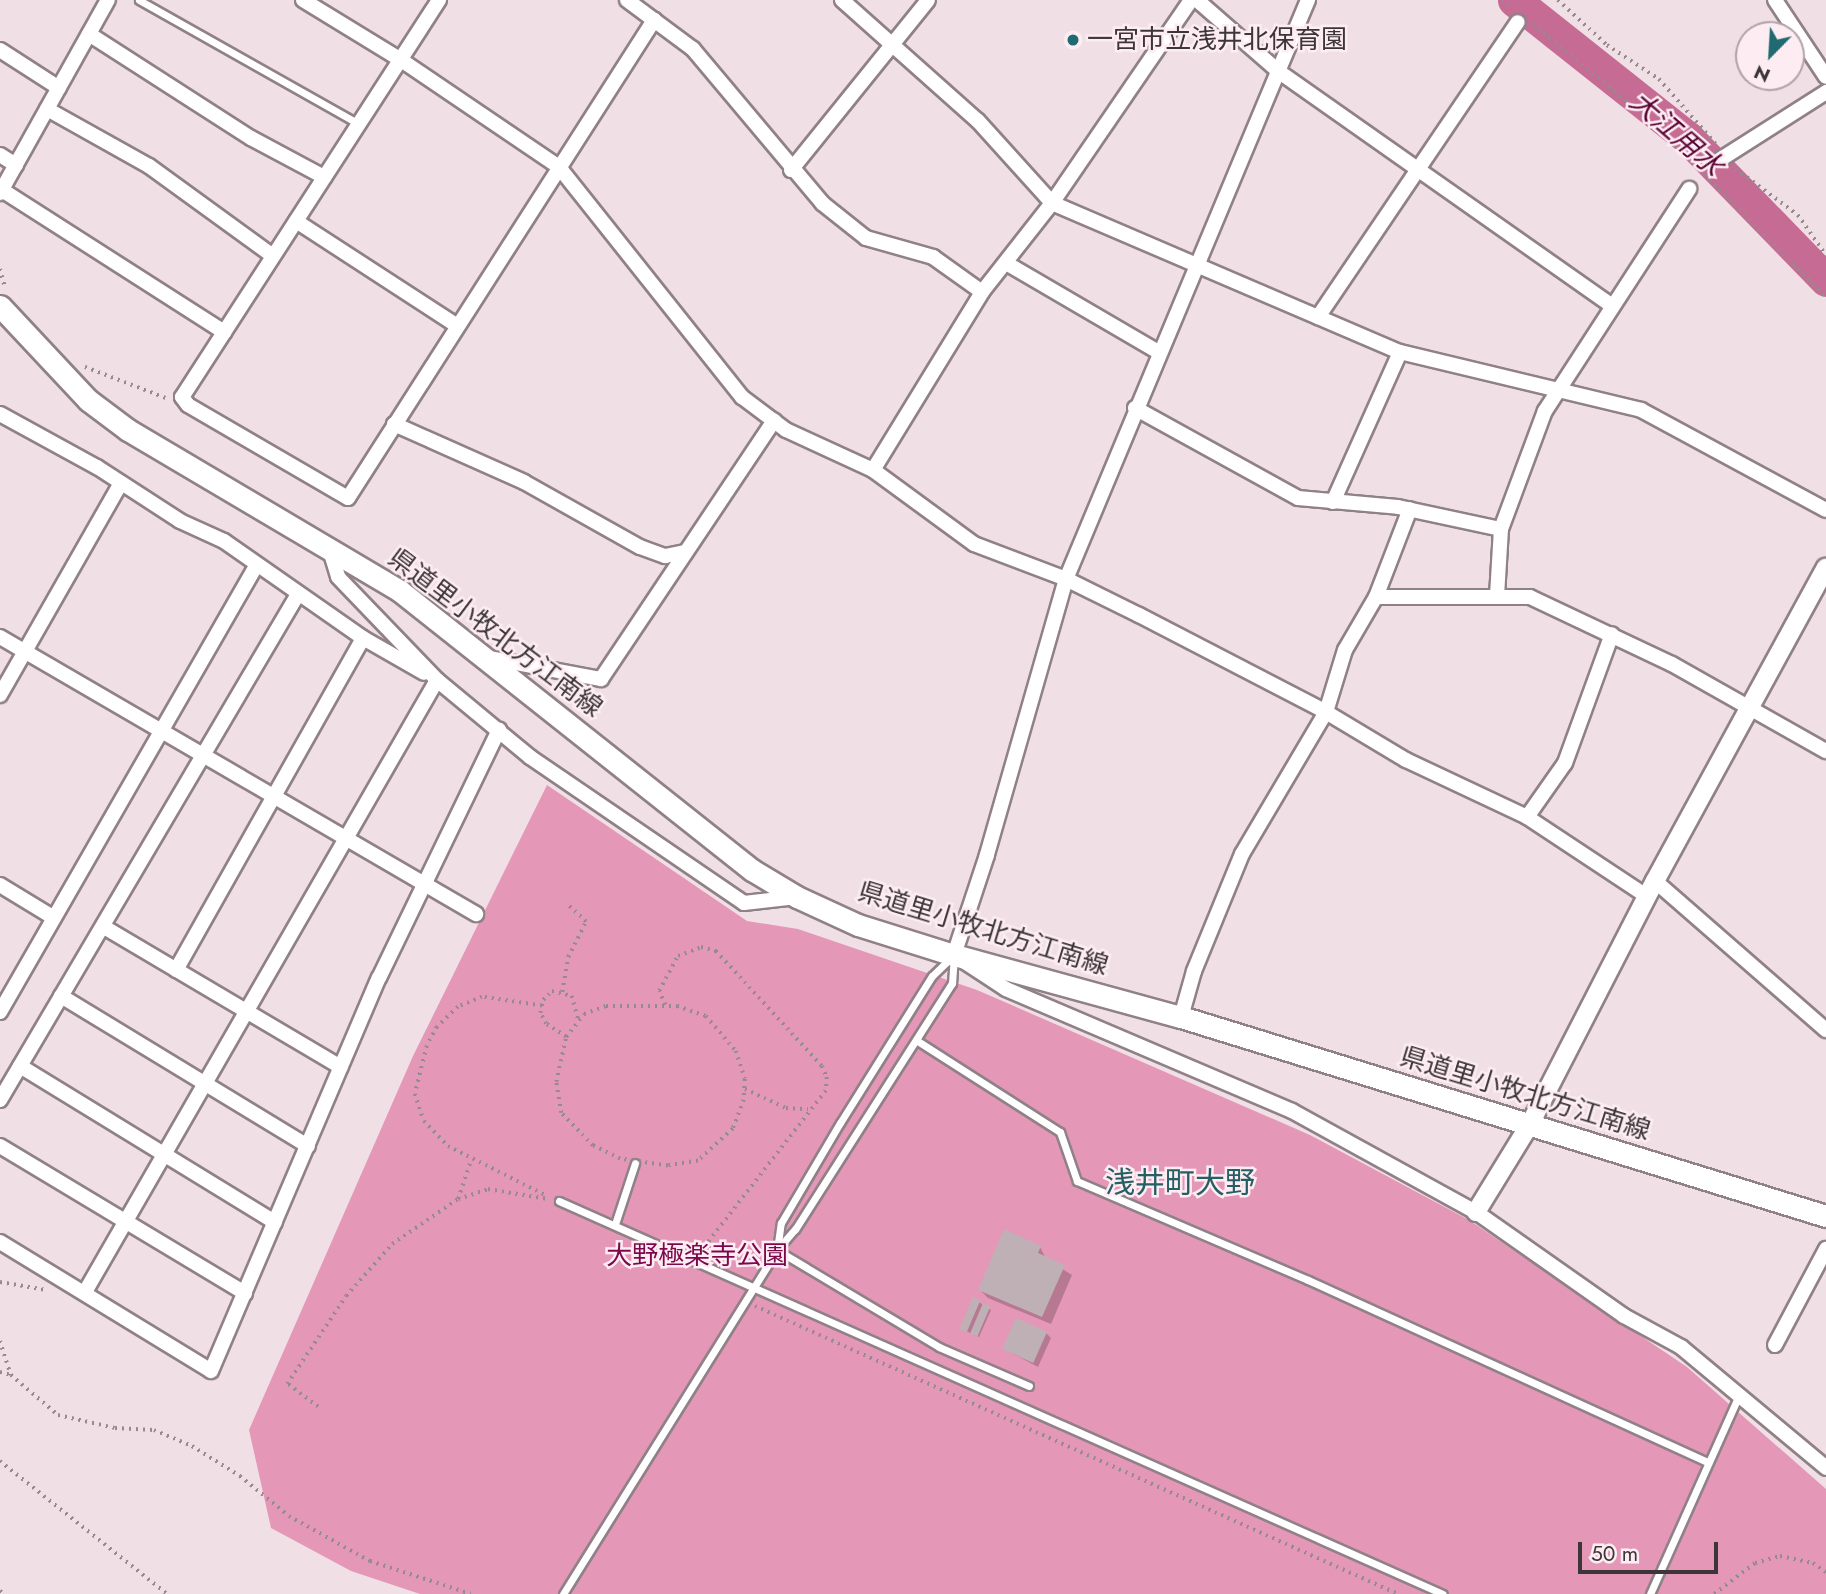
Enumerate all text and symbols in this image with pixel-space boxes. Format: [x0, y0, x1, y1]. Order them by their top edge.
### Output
north arrow [1735, 21, 1805, 91]
place label: 一宮市立浅井北保育園 [1087, 24, 1347, 56]
marker: 一宮市立浅井北保育園 [1065, 32, 1081, 48]
text: N [1750, 58, 1774, 89]
water label: 大江用水 [1623, 85, 1729, 183]
street label: 県道里小牧北方江南線 [382, 542, 608, 724]
street label: 県道里小牧北方江南線 [854, 876, 1112, 982]
street label: 県道里小牧北方江南線 [1396, 1041, 1654, 1147]
district label: 浅井町大野 [1105, 1165, 1255, 1201]
park label: 大野極楽寺公園 [606, 1240, 788, 1272]
scale bar [1581, 1528, 1721, 1572]
text: 50 m [1591, 1539, 1638, 1569]

